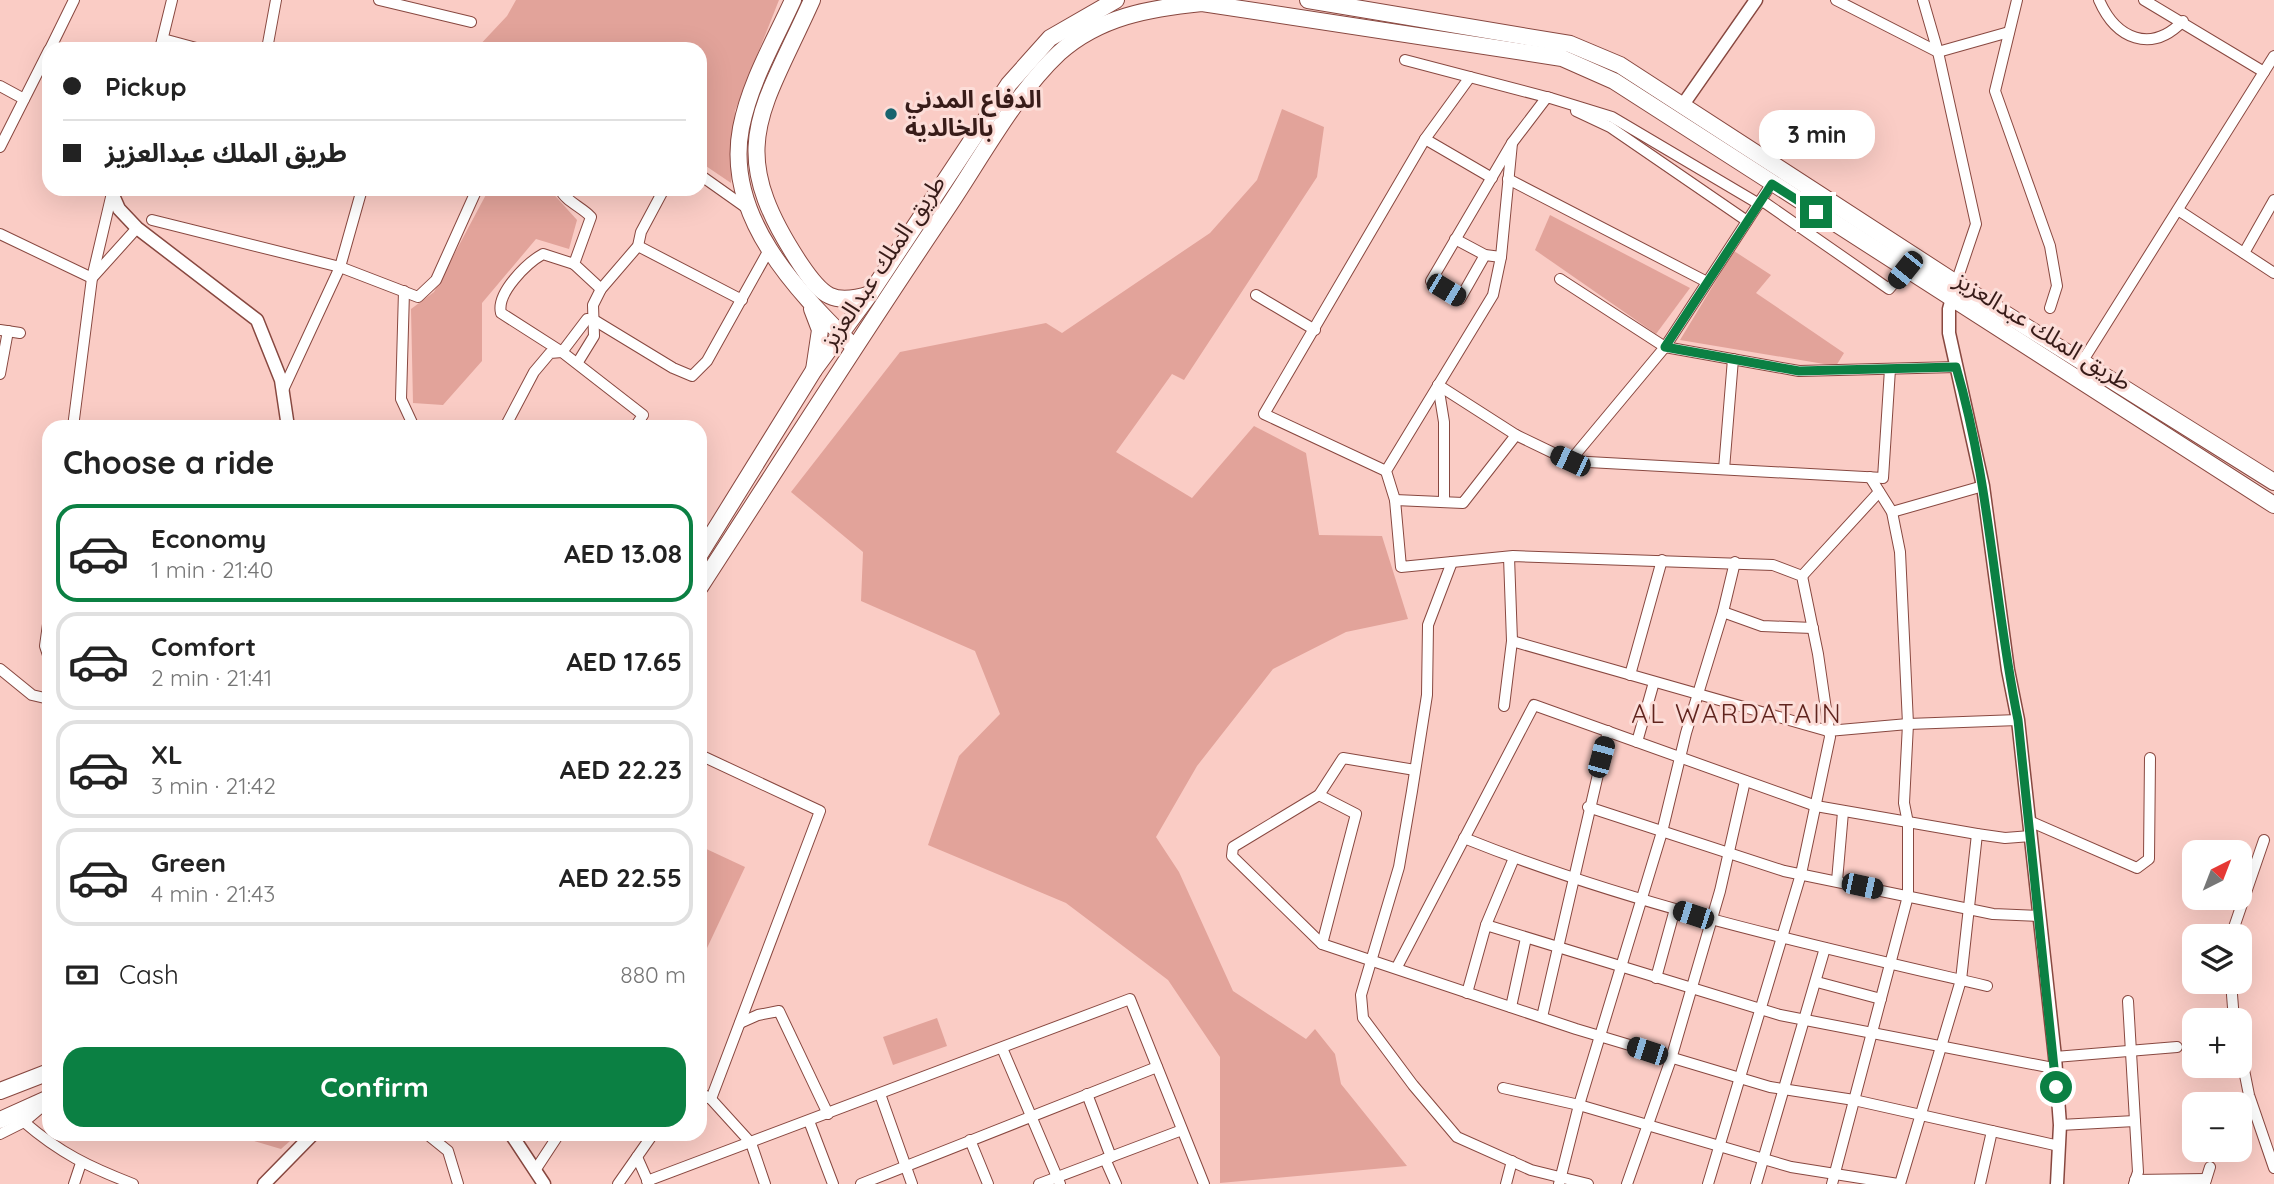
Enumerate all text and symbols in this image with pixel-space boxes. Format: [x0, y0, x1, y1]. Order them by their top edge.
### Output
text: Pickup [105, 70, 187, 103]
place label: الدفاع المدني بالخالدية [905, 84, 1042, 142]
marker: الدفاع المدني بالخالدية [883, 106, 899, 122]
callout: 3 min [1758, 110, 1874, 160]
text: 3 min [1787, 120, 1847, 149]
text: طريق الملك عبدالعزيز [105, 136, 347, 169]
street label: طريق الملك عبدالعزيز [812, 169, 952, 355]
route end [1800, 196, 1832, 228]
car [1884, 247, 1927, 293]
street label: طريق الملك عبدالعزيز [1948, 263, 2137, 397]
car [1423, 270, 1470, 310]
text: Choose a ride [63, 442, 275, 482]
car [1547, 443, 1594, 479]
icon: car [67, 522, 130, 585]
text: Economy [151, 522, 266, 555]
text: AED 13.08 [564, 537, 682, 570]
text: 1 min · 21:40 [151, 555, 273, 584]
icon: car [67, 630, 130, 693]
text: Comfort [151, 630, 256, 663]
text: AED 17.65 [566, 645, 682, 678]
text: 2 min · 21:41 [151, 663, 272, 692]
district label: AL WARDATAIN [1631, 697, 1843, 730]
car [1586, 734, 1617, 780]
icon: car [67, 738, 130, 801]
text: XL [151, 738, 183, 771]
text: AED 22.23 [560, 753, 682, 786]
text: 3 min · 21:42 [151, 771, 276, 800]
north arrow [2182, 840, 2252, 910]
map controls [2182, 840, 2252, 1162]
icon: car [67, 846, 130, 909]
text: Green [151, 846, 226, 879]
text: AED 22.55 [559, 861, 682, 894]
car [1840, 871, 1885, 901]
text: 4 min · 21:43 [151, 879, 275, 908]
car [1670, 899, 1717, 931]
button: layers [2182, 924, 2252, 994]
icon: cash [63, 956, 101, 994]
text: Cash [119, 958, 179, 991]
text: 880 m [620, 960, 686, 989]
button: + [2182, 1008, 2252, 1078]
car [1624, 1035, 1671, 1067]
button: Confirm [63, 1047, 686, 1127]
route start [2040, 1071, 2072, 1103]
button: − [2182, 1092, 2252, 1162]

